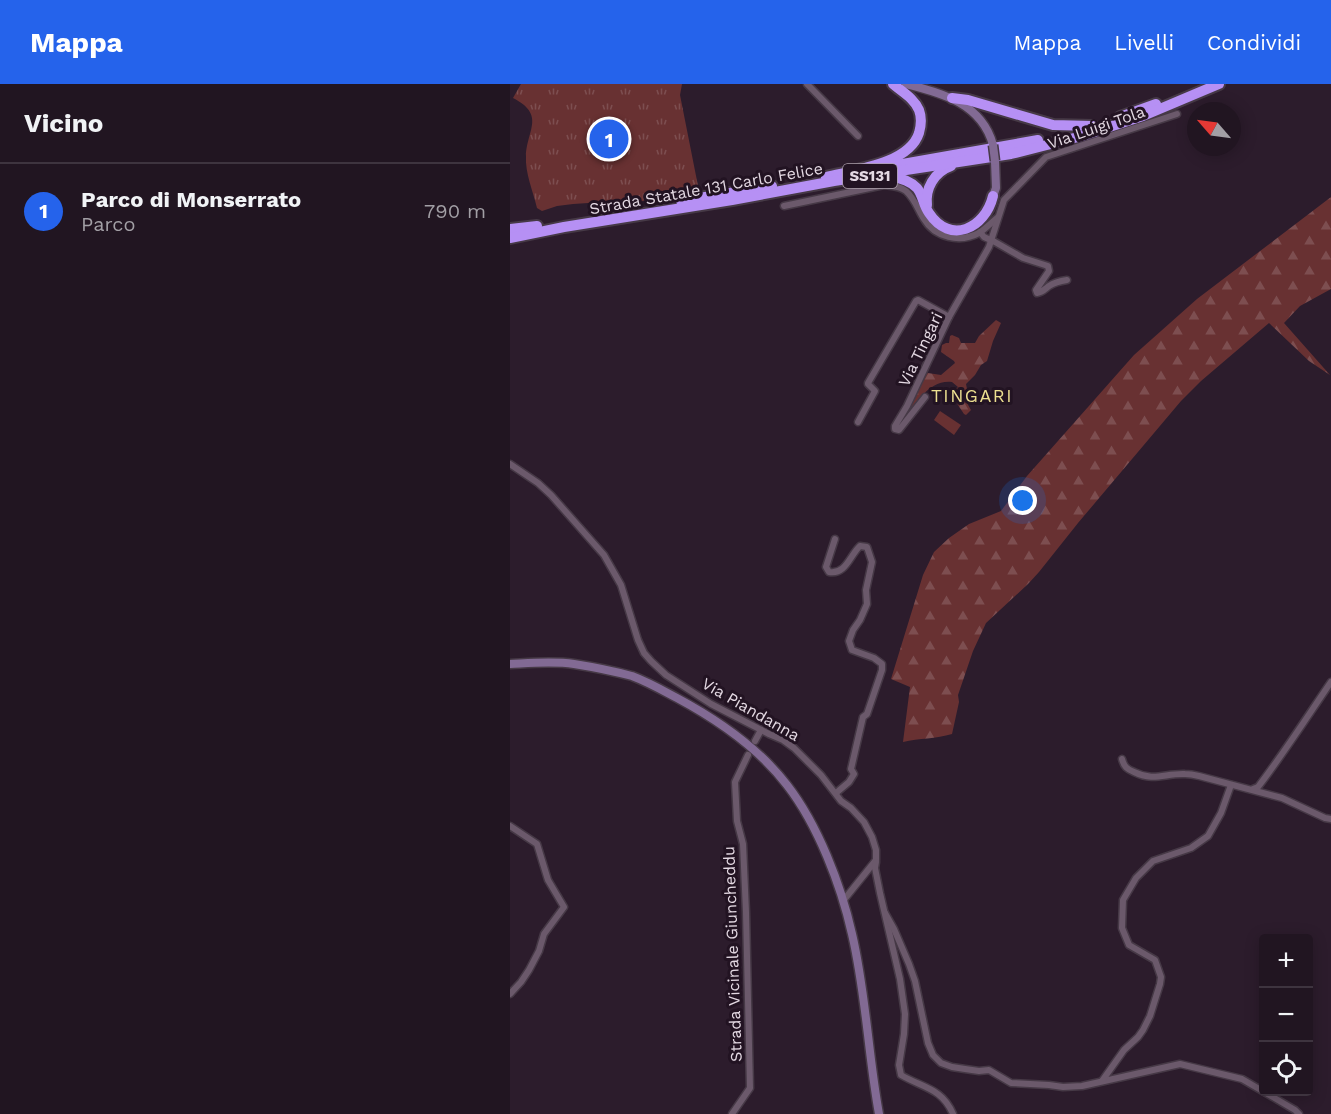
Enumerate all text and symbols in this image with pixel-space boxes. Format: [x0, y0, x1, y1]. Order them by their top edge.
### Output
text: Mappa [30, 26, 123, 59]
text: Mappa [1013, 30, 1081, 55]
text: Livelli [1114, 30, 1174, 55]
text: Condividi [1207, 30, 1301, 55]
street label: Via Luigi Tola [1045, 102, 1147, 153]
north arrow [1187, 102, 1241, 156]
text: Vicino [24, 108, 103, 138]
pin: 1 [590, 116, 628, 162]
street label: Strada Statale 131 Carlo Felice [588, 159, 824, 218]
road number: SS131 [843, 164, 897, 188]
text: Parco di Monserrato [81, 187, 301, 212]
text: 1 [39, 199, 48, 223]
text: 790 m [424, 199, 486, 223]
text: Parco [81, 212, 136, 236]
street label: Via Tingari [894, 309, 947, 389]
district label: TINGARI [931, 385, 1013, 406]
your location [1008, 486, 1037, 515]
street label: Via Piandanna [698, 674, 803, 745]
street label: Strada Vicinale Giuncheddu [719, 846, 746, 1062]
map controls [1259, 934, 1313, 1096]
button: + [1259, 934, 1313, 988]
button: − [1259, 988, 1313, 1042]
button: locate [1259, 1042, 1313, 1096]

